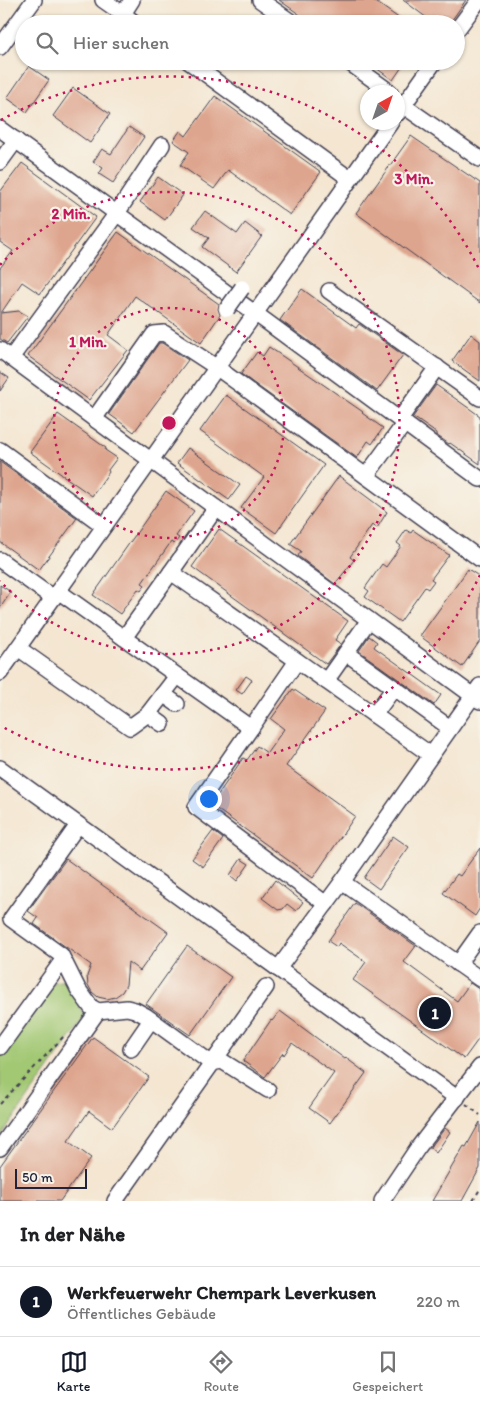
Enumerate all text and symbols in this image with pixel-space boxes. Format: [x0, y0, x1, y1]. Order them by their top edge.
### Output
search box [15, 15, 465, 70]
icon: search [33, 29, 61, 57]
text: Hier suchen [73, 31, 169, 54]
north arrow [360, 85, 405, 130]
text: 3 Min. [394, 170, 434, 188]
text: 2 Min. [51, 205, 91, 223]
text: 1 Min. [69, 333, 107, 351]
centre of rings [160, 414, 178, 432]
your location [196, 786, 222, 812]
pin: 1 [419, 994, 451, 1032]
scale bar [15, 1166, 88, 1189]
text: 50 m [22, 1169, 53, 1186]
text: In der Nähe [20, 1221, 125, 1246]
text: Werkfeuerwehr Chempark Leverkusen [67, 1281, 376, 1304]
text: 1 [32, 1292, 40, 1311]
text: 220 m [416, 1292, 460, 1311]
text: Öffentliches Gebäude [67, 1304, 216, 1323]
tab: Karte [57, 1348, 90, 1395]
tab: Route [204, 1348, 239, 1395]
tab: Gespeichert [352, 1348, 423, 1395]

